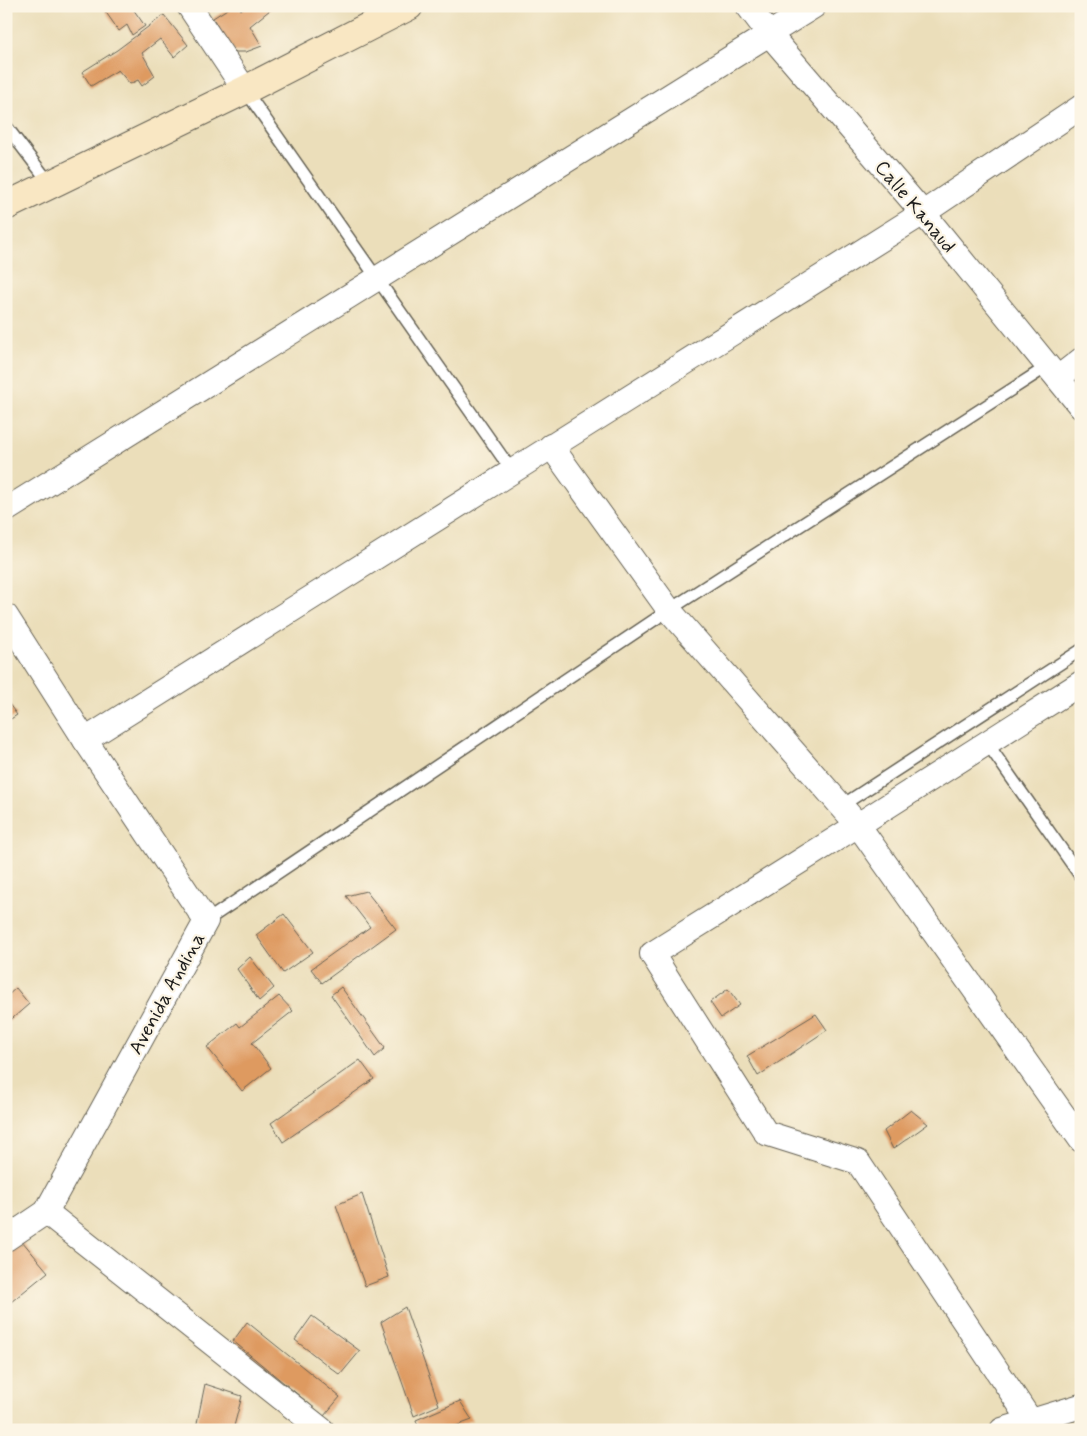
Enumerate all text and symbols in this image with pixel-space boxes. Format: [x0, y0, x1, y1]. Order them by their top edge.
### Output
street label: Calle Kanaud [868, 155, 962, 259]
street label: Avenida Andina [123, 928, 212, 1060]

